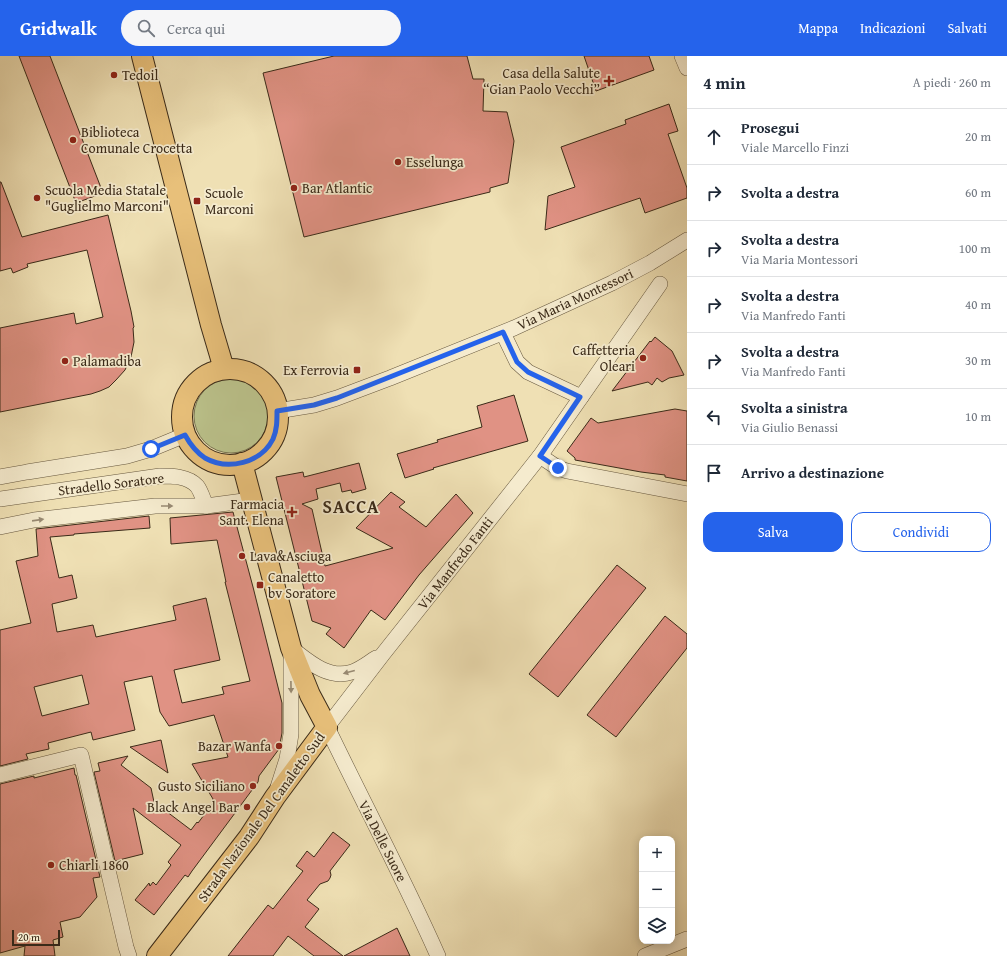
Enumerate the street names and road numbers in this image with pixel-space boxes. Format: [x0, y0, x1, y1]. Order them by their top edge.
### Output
street label: Via Maria Montessori [514, 263, 636, 335]
street label: Stradello Soratore [57, 468, 166, 500]
street label: Via Manfredo Fanti [412, 512, 498, 614]
street label: Strada Nazionale Del Canaletto Sud [193, 728, 330, 906]
street label: Via Delle Suore [354, 797, 412, 886]

